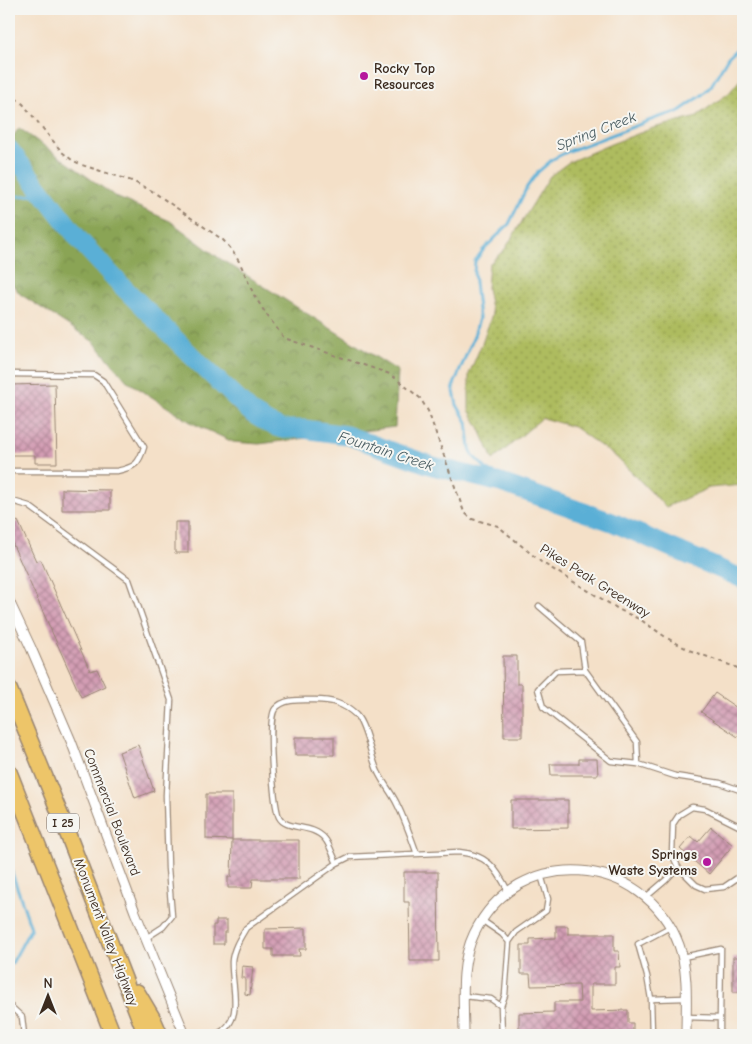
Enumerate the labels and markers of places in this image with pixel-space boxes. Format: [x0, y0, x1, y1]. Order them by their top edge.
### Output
place label: Rocky Top Resources [374, 60, 435, 93]
marker: Rocky Top Resources [358, 70, 370, 82]
place label: Springs Waste Systems [608, 846, 697, 879]
marker: Springs Waste Systems [701, 856, 713, 868]

